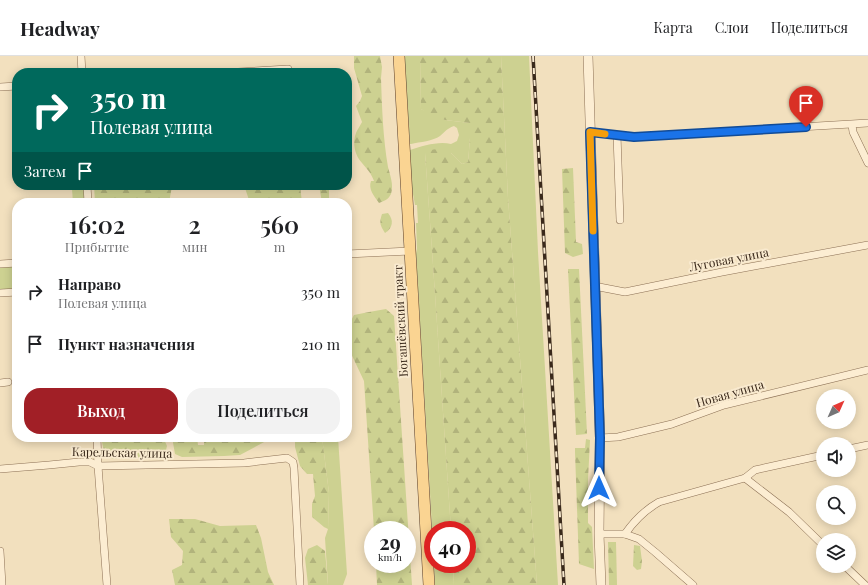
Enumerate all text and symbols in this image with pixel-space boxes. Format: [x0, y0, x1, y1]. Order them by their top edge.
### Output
text: Headway [20, 15, 100, 41]
text: Карта [653, 18, 693, 37]
text: Слои [715, 18, 749, 37]
text: Поделиться [771, 18, 848, 37]
text: 350 m [90, 79, 166, 116]
icon: right [24, 84, 76, 136]
pin [789, 86, 823, 127]
icon: arrive [795, 92, 817, 114]
text: Полевая улица [90, 115, 213, 139]
icon: arrive [74, 160, 96, 182]
text: Затем [24, 161, 66, 181]
text: 16:02 [69, 208, 125, 240]
text: 2 [189, 208, 201, 240]
text: 560 [260, 208, 299, 240]
text: Прибытие [65, 238, 129, 255]
text: мин [182, 238, 207, 255]
text: m [274, 238, 285, 255]
street label: Луговая улица [687, 243, 770, 275]
street label: Богашёвский тракт [389, 264, 411, 377]
text: Направо [58, 274, 121, 294]
icon: right [24, 281, 46, 303]
text: 350 m [301, 282, 340, 302]
text: Полевая улица [58, 294, 147, 311]
icon: arrive [24, 333, 46, 355]
text: Пункт назначения [58, 334, 195, 354]
text: 210 m [301, 334, 340, 354]
street label: Новая улица [694, 376, 765, 410]
button: Выход [24, 388, 178, 434]
button: Поделиться [186, 388, 340, 434]
north arrow [816, 389, 856, 429]
map controls [816, 389, 856, 573]
button: sound [816, 437, 856, 477]
street label: Карельская улица [72, 443, 172, 461]
position arrow [578, 467, 620, 509]
button: search [816, 485, 856, 525]
speed limit sign: 40 [424, 521, 476, 573]
text: 29 [379, 528, 401, 555]
button: layers [816, 533, 856, 573]
text: km/h [378, 550, 402, 564]

